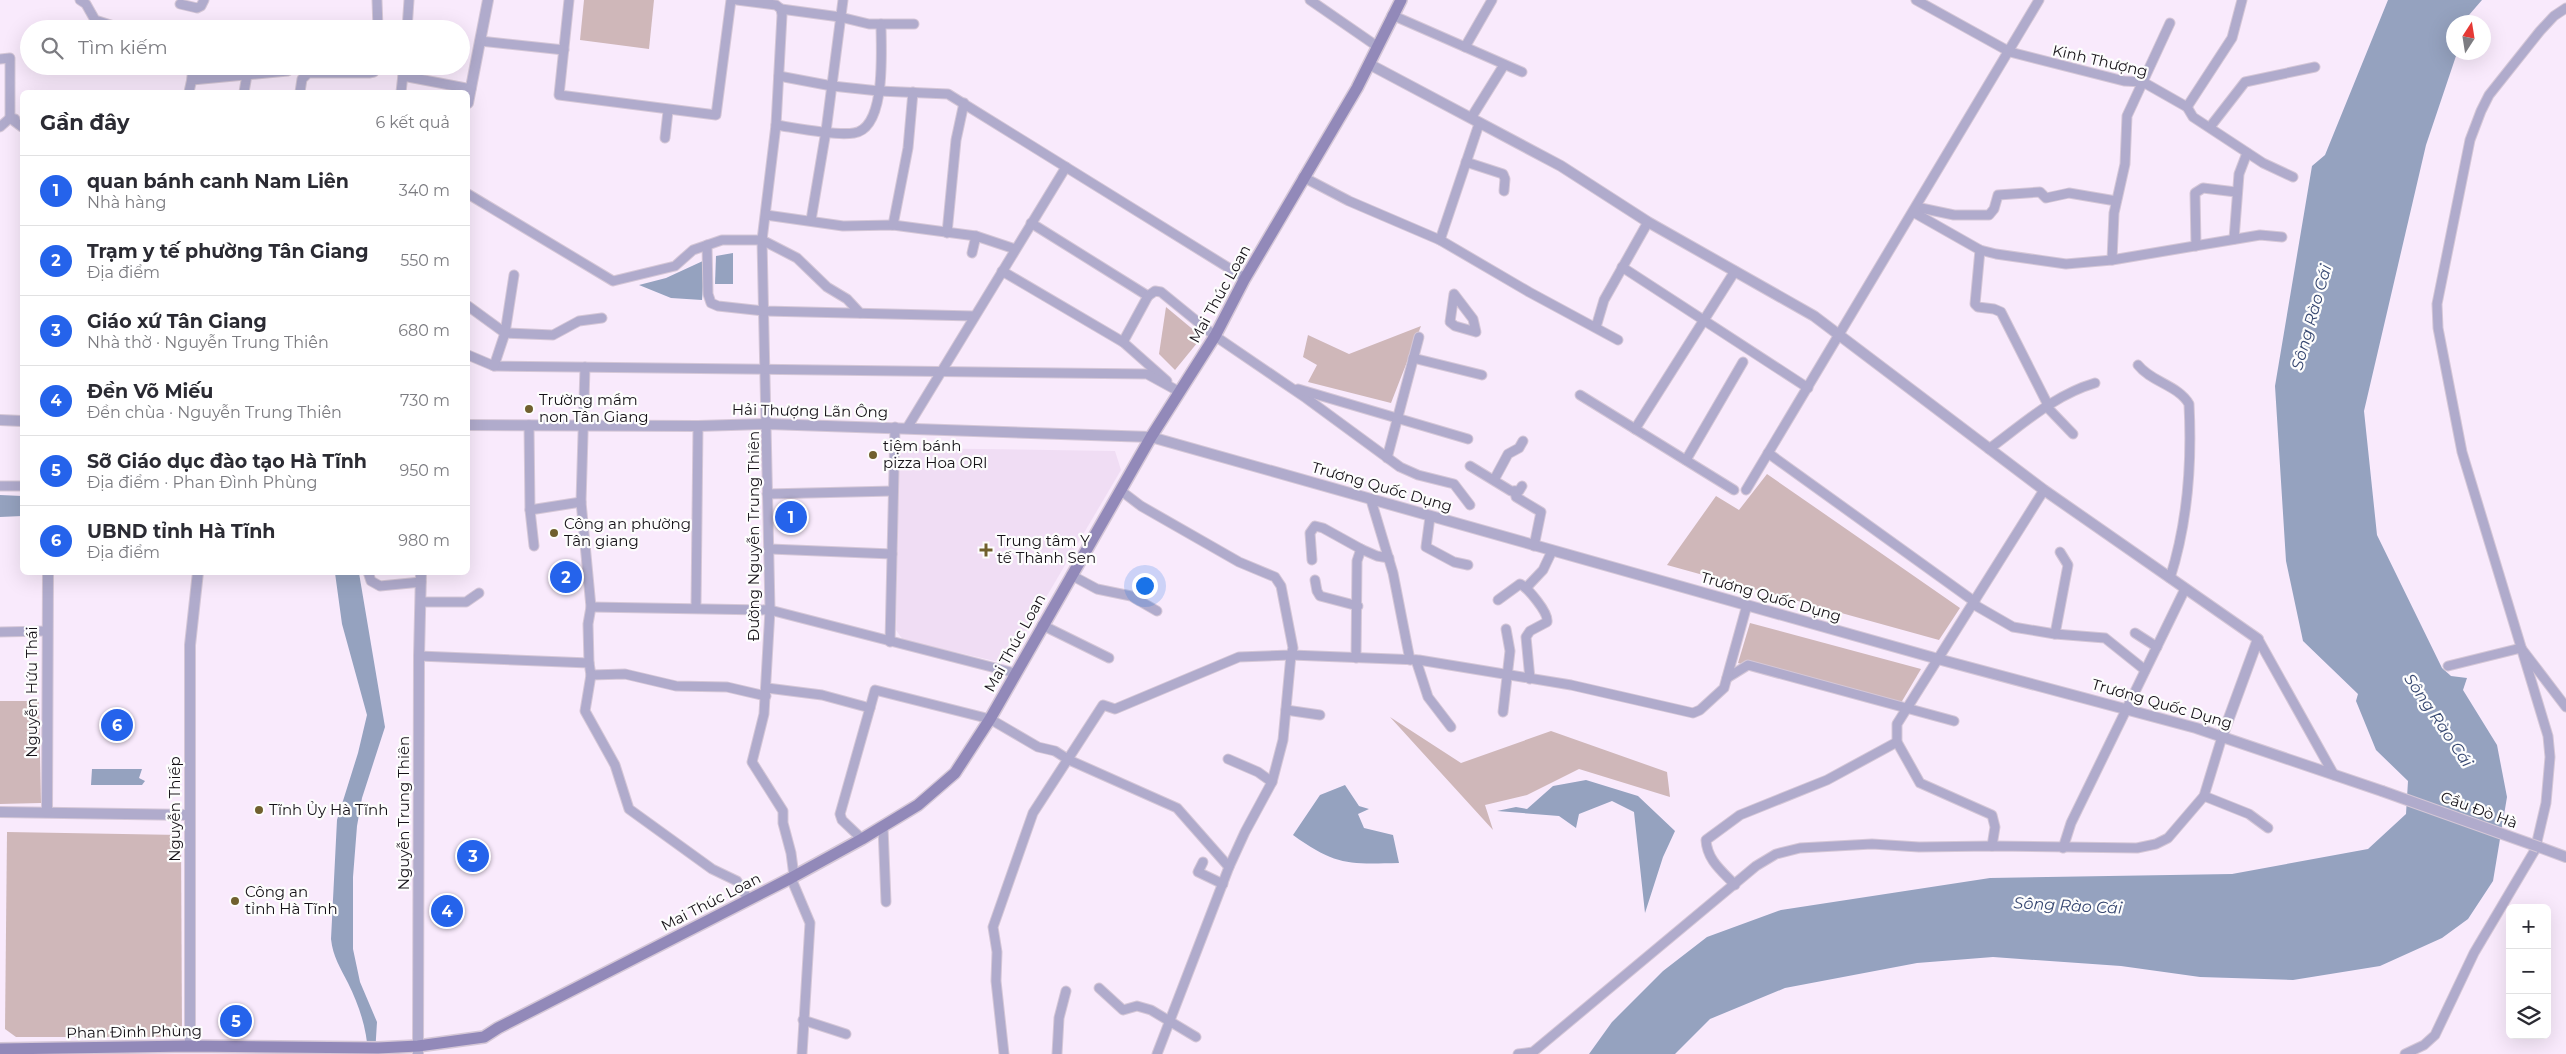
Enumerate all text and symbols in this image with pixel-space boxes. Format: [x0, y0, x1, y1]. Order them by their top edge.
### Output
north arrow [2446, 15, 2491, 60]
search box [20, 20, 470, 75]
icon: search [38, 34, 66, 62]
text: Tìm kiếm [78, 36, 168, 59]
street label: Kinh Thượng [2051, 40, 2150, 81]
text: Gần đây [40, 110, 129, 135]
text: 6 kết quả [375, 113, 450, 132]
text: quan bánh canh Nam Liên [87, 170, 349, 193]
text: 1 [53, 181, 59, 200]
text: 340 m [399, 181, 450, 200]
text: Nhà hàng [87, 193, 167, 212]
text: Trạm y tế phường Tân Giang [87, 240, 369, 263]
street label: Mai Thúc Loan [1185, 241, 1254, 346]
text: 2 [51, 251, 61, 270]
text: 550 m [400, 251, 450, 270]
water label: Sông Rào Cái [2287, 262, 2336, 372]
text: Địa điểm [87, 263, 160, 282]
text: Giáo xứ Tân Giang [87, 310, 267, 333]
text: 3 [51, 321, 61, 340]
text: 680 m [398, 321, 450, 340]
text: Nhà thờ · Nguyễn Trung Thiên [87, 333, 329, 352]
text: Đền Võ Miếu [87, 380, 213, 403]
place label: Trường mầm non Tân Giang [539, 390, 649, 426]
text: 4 [50, 391, 62, 410]
text: 730 m [400, 391, 450, 410]
street label: Hải Thượng Lãn Ông [732, 400, 888, 421]
text: Đền chùa · Nguyễn Trung Thiên [87, 403, 342, 422]
marker: Trường mầm non Tân Giang [523, 403, 535, 415]
street label: Đường Nguyễn Trung Thiên [744, 431, 763, 641]
place label: tiệm bánh pizza Hoa ORI [883, 436, 988, 472]
marker: tiệm bánh pizza Hoa ORI [867, 449, 879, 461]
text: Sỡ Giáo dục đào tạo Hà Tĩnh [87, 450, 367, 473]
street label: Trương Quốc Dụng [1310, 457, 1455, 516]
text: 5 [51, 461, 61, 480]
text: 950 m [399, 461, 450, 480]
text: Địa điểm · Phan Đình Phùng [87, 473, 317, 492]
pin: 1 [775, 498, 807, 536]
place label: Công an phường Tân giang [564, 514, 691, 550]
text: UBND tỉnh Hà Tĩnh [87, 520, 275, 543]
marker: Công an phường Tân giang [548, 527, 560, 539]
text: 6 [51, 531, 61, 550]
text: 980 m [398, 531, 450, 550]
place label: Trung tâm Y tế Thành Sen [997, 531, 1096, 567]
text: Địa điểm [87, 543, 160, 562]
marker: Trung tâm Y tế Thành Sen [979, 543, 993, 557]
pin: 2 [550, 558, 582, 596]
street label: Trương Quốc Dụng [1699, 567, 1844, 626]
your location [1132, 573, 1158, 599]
street label: Mai Thúc Loan [980, 590, 1049, 695]
street label: Nguyễn Hứu Thái [22, 626, 41, 758]
water label: Sông Rào Cái [2400, 670, 2477, 771]
street label: Trương Quốc Dụng [2090, 674, 2235, 733]
pin: 6 [101, 706, 133, 744]
street label: Nguyễn Trung Thiên [394, 736, 413, 890]
street label: Nguyễn Thiếp [165, 756, 184, 862]
street label: Cầu Đò Hà [2438, 787, 2520, 832]
place label: Tĩnh Ủy Hà Tĩnh [269, 800, 388, 819]
marker: Tĩnh Ủy Hà Tĩnh [253, 804, 265, 816]
pin: 3 [457, 837, 489, 875]
street label: Mai Thúc Loan [658, 868, 764, 935]
place label: Công an tỉnh Hà Tĩnh [245, 882, 338, 918]
pin: 4 [431, 892, 463, 930]
water label: Sông Rào Cái [2013, 893, 2123, 918]
marker: Công an tỉnh Hà Tĩnh [229, 895, 241, 907]
map controls [2506, 904, 2551, 1039]
button: + [2506, 904, 2551, 949]
button: − [2506, 949, 2551, 994]
button: layers [2506, 994, 2551, 1039]
pin: 5 [220, 1002, 252, 1040]
street label: Phan Đình Phùng [66, 1021, 202, 1042]

